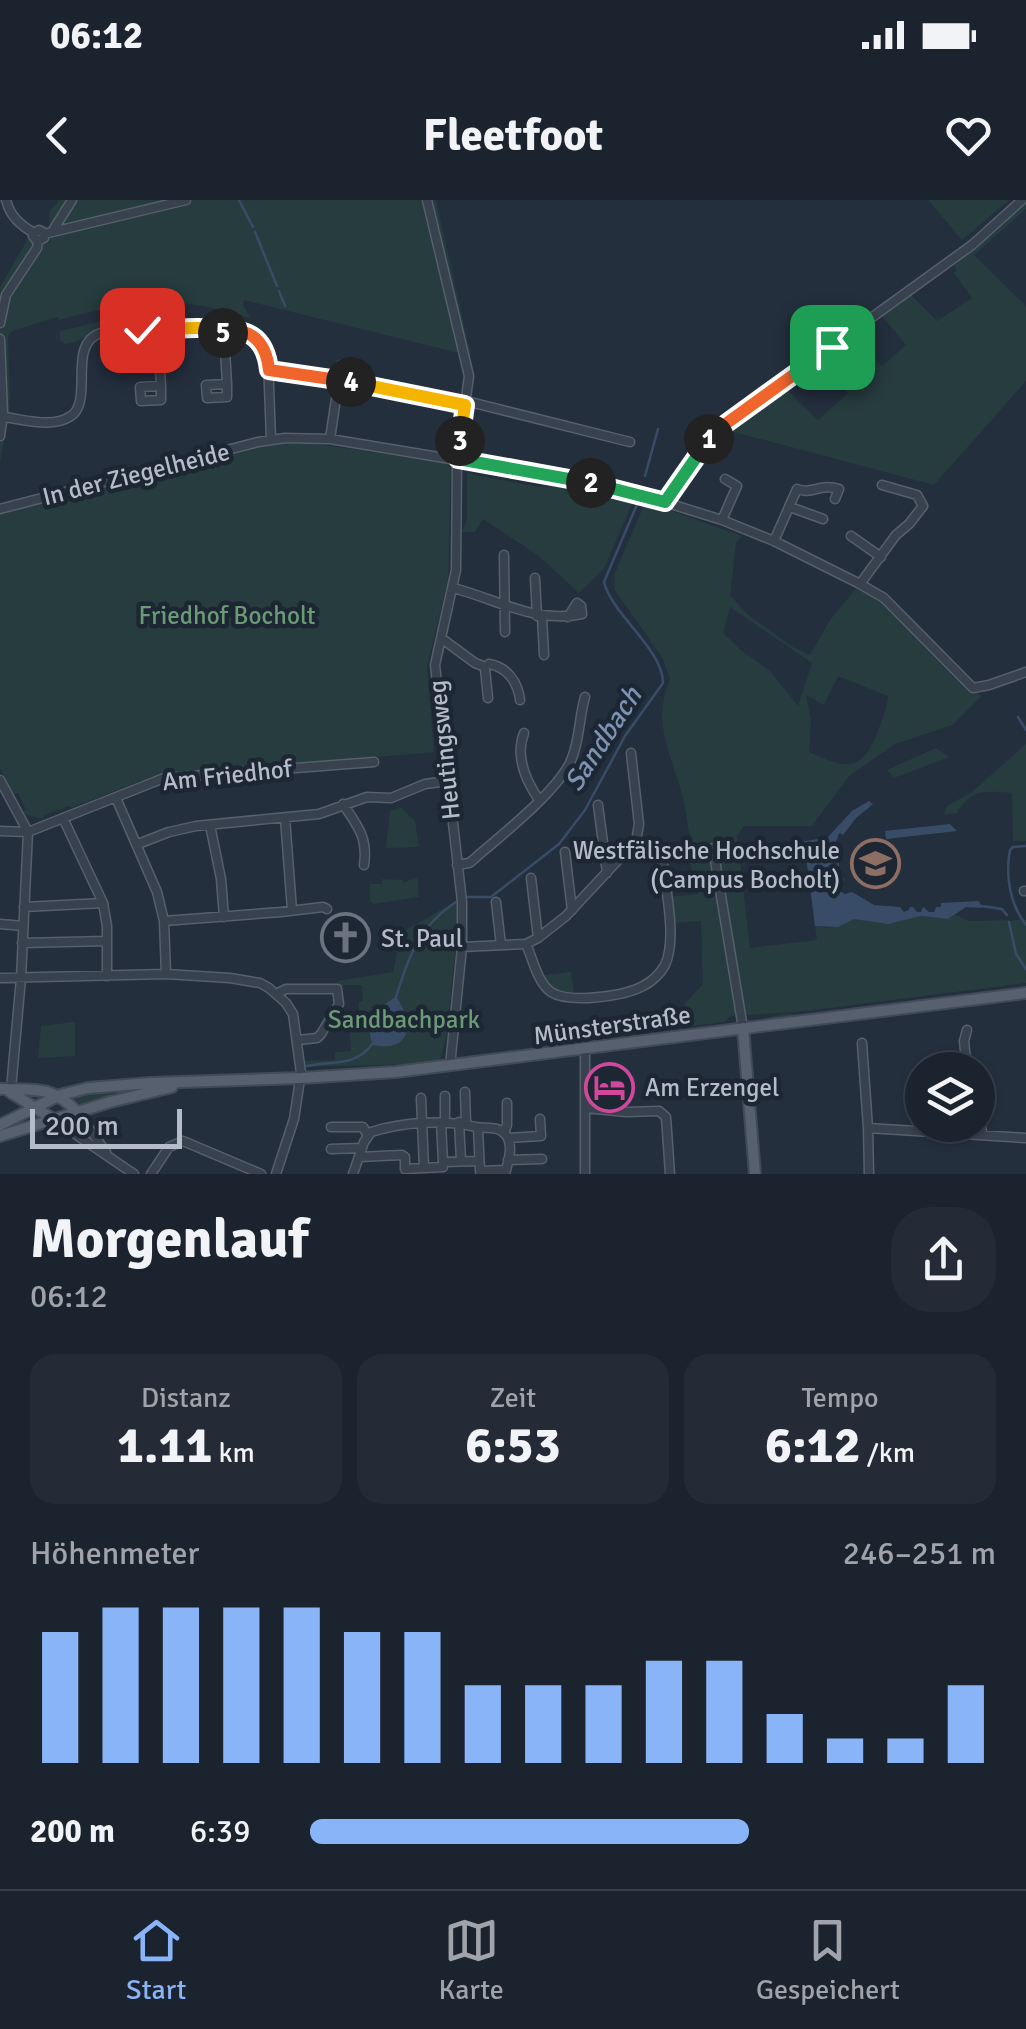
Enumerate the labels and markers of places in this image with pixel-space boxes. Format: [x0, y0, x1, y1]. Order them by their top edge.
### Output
pin [100, 288, 185, 373]
pin [790, 305, 875, 390]
pin: 5 [198, 308, 248, 358]
pin: 4 [326, 357, 376, 407]
pin: 1 [684, 414, 734, 464]
pin: 3 [435, 416, 485, 466]
pin: 2 [566, 458, 616, 508]
place label: Westfälische Hochschule (Campus Bocholt) [573, 835, 840, 895]
school or university icon: Westfälische Hochschule (Campus Bocholt) [849, 838, 901, 890]
church icon: St. Paul [320, 912, 372, 964]
place label: St. Paul [381, 923, 463, 954]
hotel icon: Am Erzengel [584, 1061, 636, 1113]
place label: Am Erzengel [645, 1072, 779, 1103]

